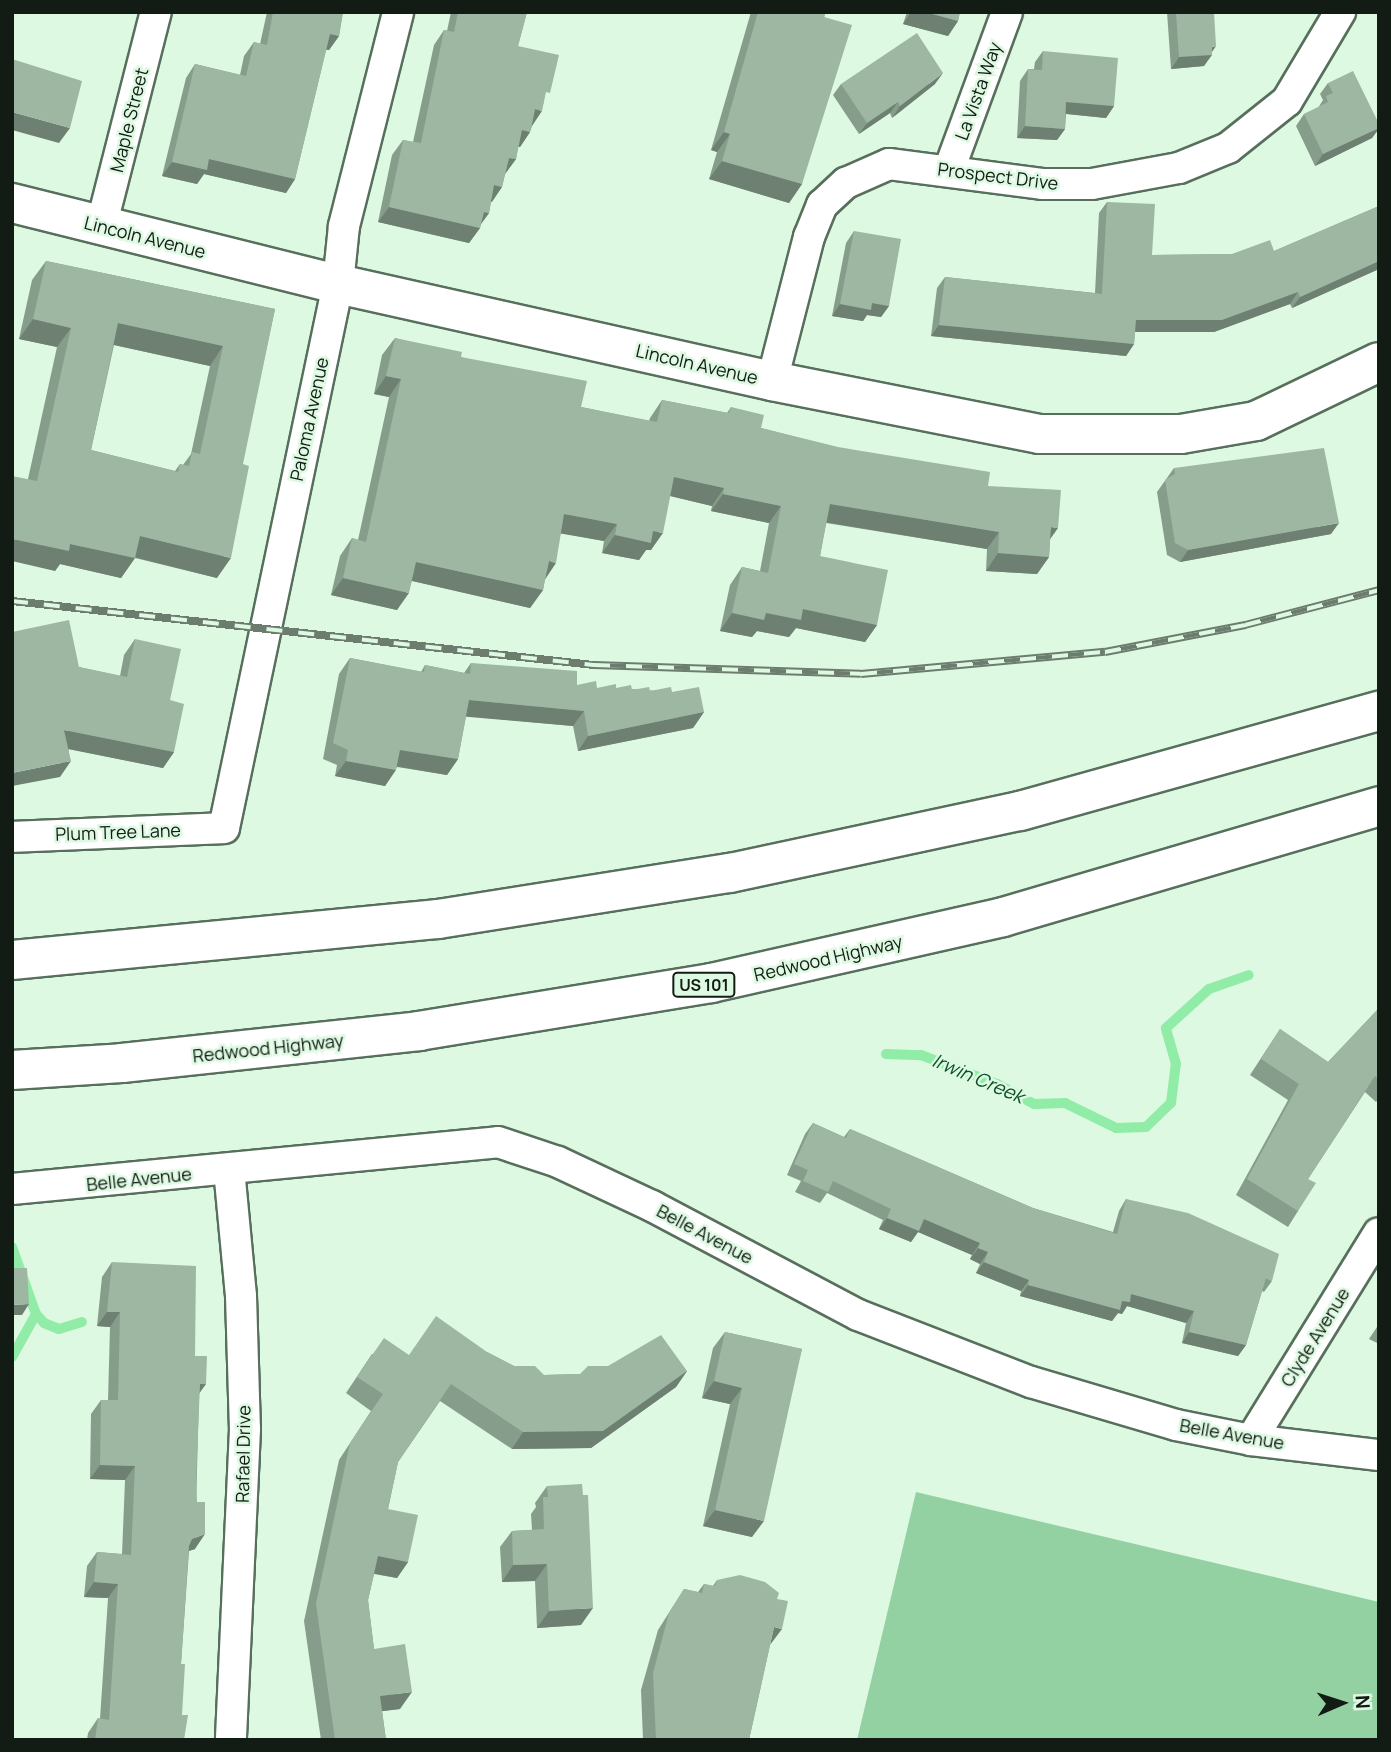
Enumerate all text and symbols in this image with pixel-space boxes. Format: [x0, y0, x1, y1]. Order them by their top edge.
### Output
street label: La Vista Way [950, 39, 1006, 143]
street label: Maple Street [106, 65, 152, 175]
street label: Prospect Drive [937, 158, 1059, 194]
street label: Lincoln Avenue [82, 211, 208, 263]
street label: Lincoln Avenue [634, 339, 760, 389]
street label: Paloma Avenue [285, 355, 333, 483]
street label: Plum Tree Lane [55, 819, 181, 845]
street label: Redwood Highway [752, 930, 904, 986]
road number: US 101 [671, 973, 737, 998]
street label: Redwood Highway [191, 1029, 345, 1067]
water label: Irwin Creek [929, 1050, 1027, 1108]
street label: Belle Avenue [85, 1163, 193, 1195]
street label: Belle Avenue [653, 1200, 757, 1268]
street label: Clyde Avenue [1276, 1284, 1354, 1390]
street label: Rafael Drive [231, 1405, 255, 1503]
street label: Belle Avenue [1178, 1414, 1286, 1454]
north arrow [1307, 1668, 1377, 1738]
text: N [1350, 1694, 1376, 1709]

